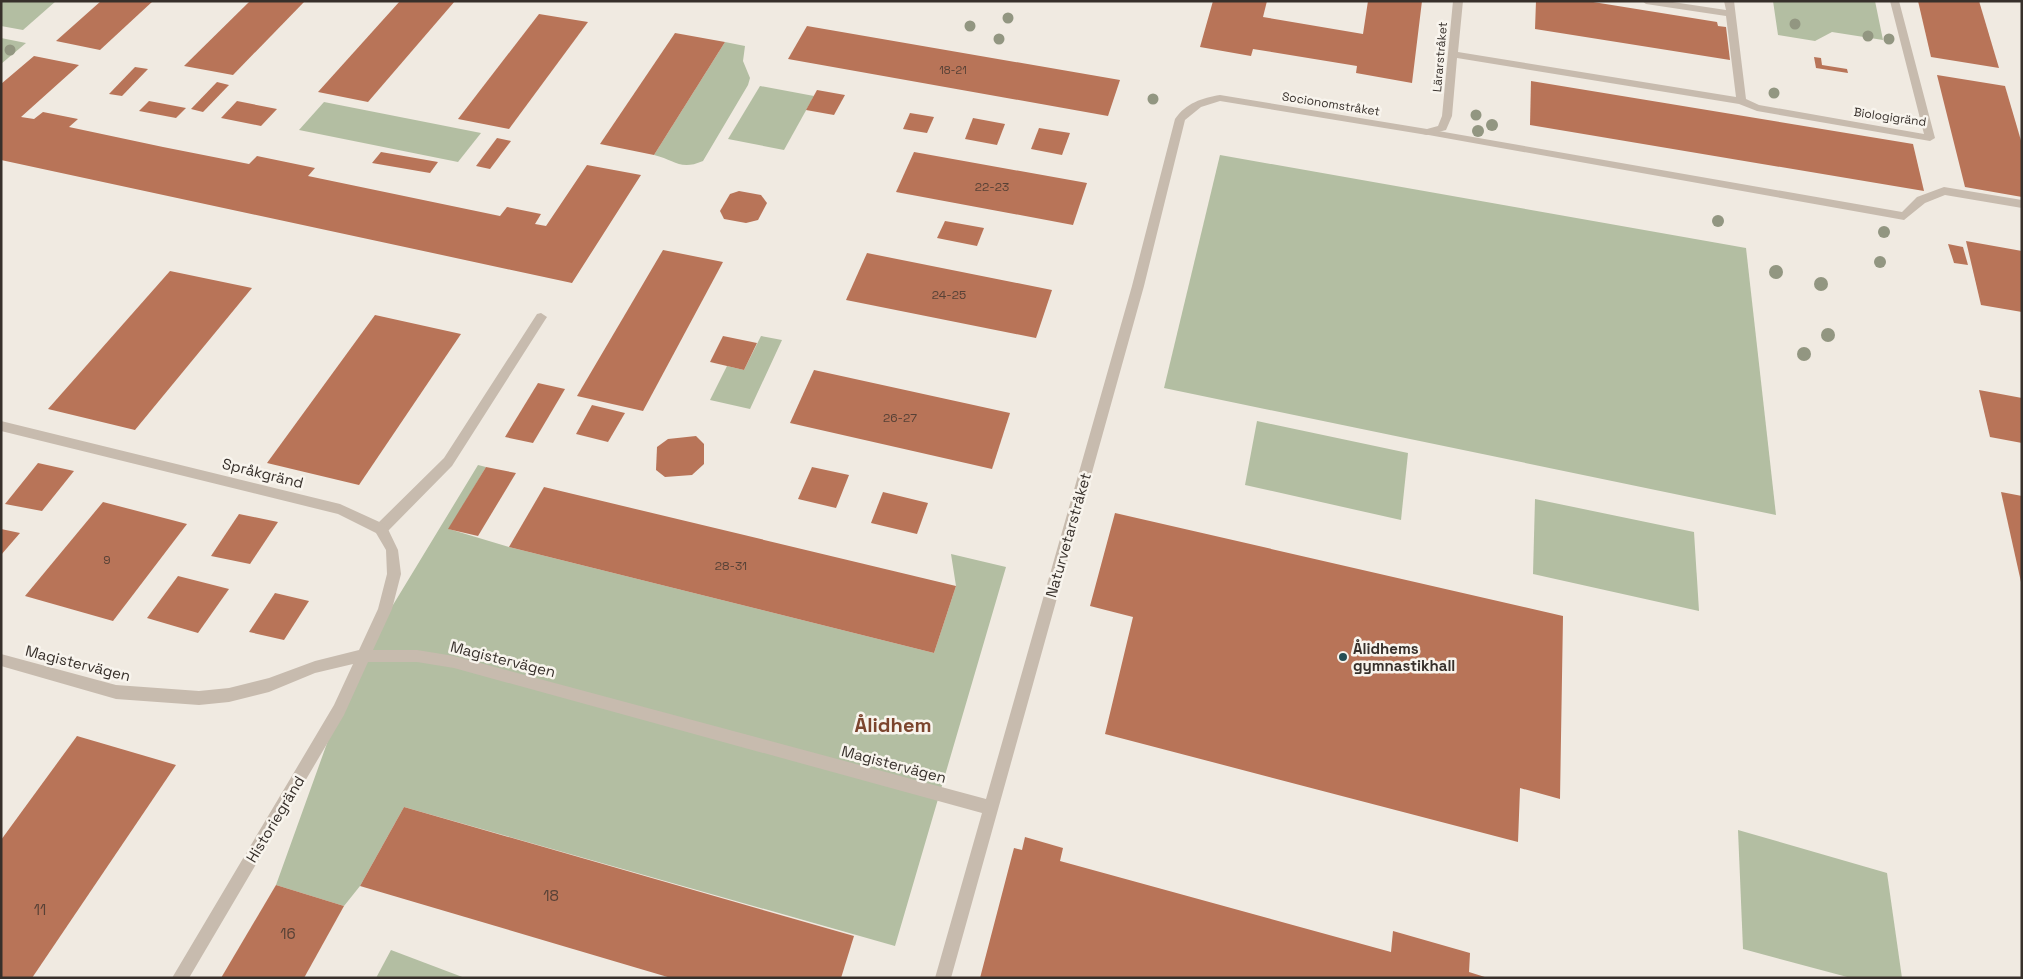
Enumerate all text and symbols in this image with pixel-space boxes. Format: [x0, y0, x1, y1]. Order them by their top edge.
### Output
street label: Lärarstråket [1429, 21, 1451, 93]
house number: 18-21 [939, 63, 967, 77]
street label: Socionomstråket [1281, 88, 1381, 120]
street label: Biologigränd [1853, 104, 1927, 130]
house number: 22-23 [975, 179, 1009, 195]
house number: 24-25 [932, 287, 966, 303]
house number: 26-27 [883, 410, 917, 426]
street label: Språkgränd [220, 454, 306, 492]
street label: Naturvetarstråket [1041, 470, 1095, 600]
house number: 9 [103, 552, 111, 568]
house number: 28-31 [715, 558, 747, 574]
street label: Magistervägen [449, 637, 557, 681]
place label: Ålidhems gymnastikhall [1353, 639, 1455, 675]
street label: Magistervägen [24, 641, 132, 685]
marker: Ålidhems gymnastikhall [1337, 651, 1349, 663]
district label: Ålidhem [854, 712, 932, 738]
street label: Magistervägen [840, 741, 948, 787]
street label: Historiegränd [242, 772, 308, 866]
house number: 18 [543, 886, 559, 905]
house number: 11 [34, 900, 46, 919]
house number: 16 [280, 924, 296, 943]

